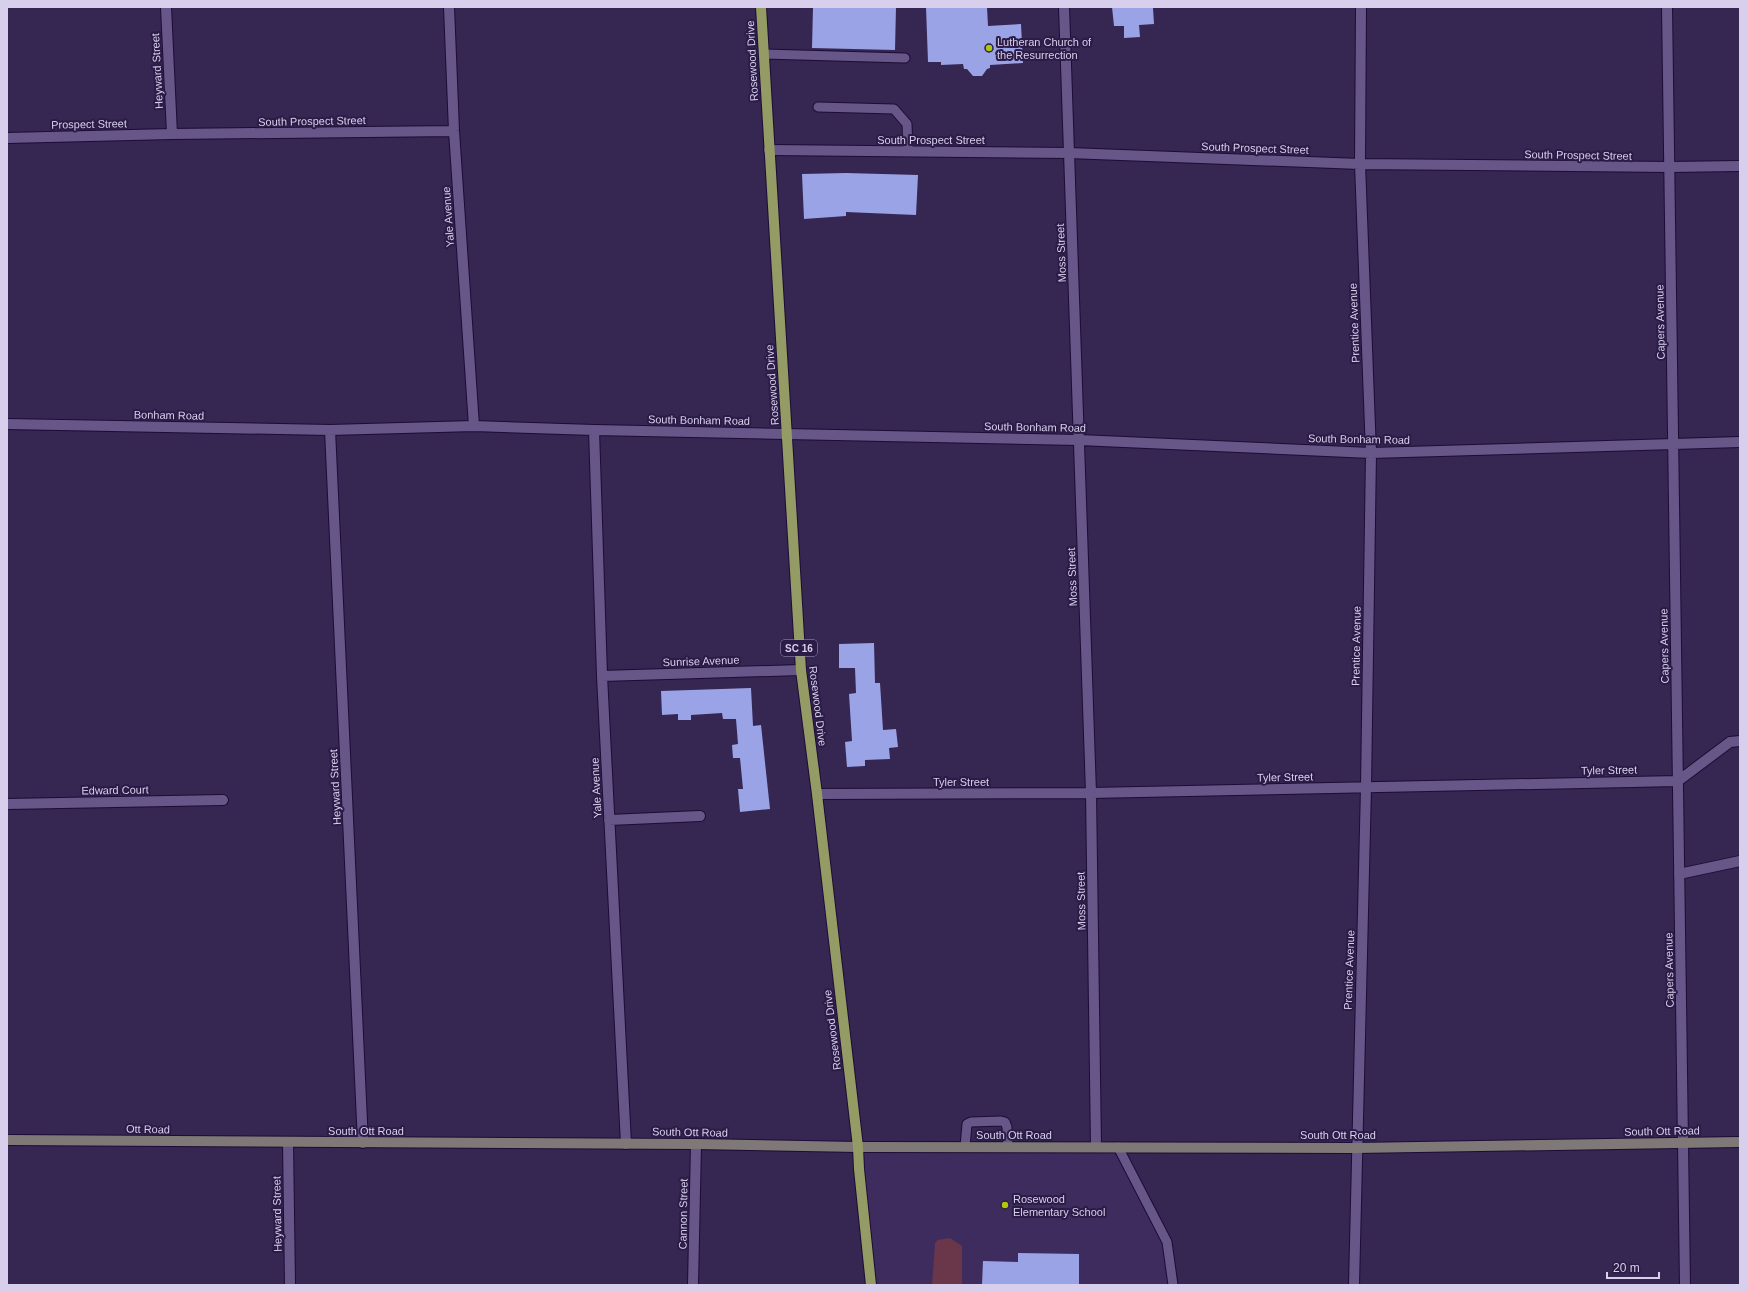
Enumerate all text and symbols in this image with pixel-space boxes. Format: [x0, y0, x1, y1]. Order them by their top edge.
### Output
street label: Rosewood Drive [744, 20, 760, 102]
street label: Heyward Street [149, 33, 165, 109]
place label: Lutheran Church of the Resurrection [997, 36, 1092, 61]
marker: Lutheran Church of the Resurrection [984, 43, 994, 53]
street label: South Prospect Street [258, 114, 366, 128]
street label: Prospect Street [51, 117, 127, 131]
street label: South Prospect Street [877, 134, 985, 146]
street label: South Prospect Street [1201, 140, 1309, 156]
street label: South Prospect Street [1524, 148, 1632, 162]
street label: Yale Avenue [440, 186, 456, 248]
street label: Moss Street [1054, 223, 1068, 283]
street label: Prentice Avenue [1347, 283, 1361, 363]
street label: Capers Avenue [1653, 284, 1667, 360]
street label: Rosewood Drive [763, 344, 781, 426]
street label: Bonham Road [134, 408, 204, 422]
street label: South Bonham Road [648, 413, 750, 427]
street label: South Bonham Road [984, 420, 1086, 434]
street label: South Bonham Road [1308, 432, 1410, 446]
street label: Moss Street [1065, 547, 1079, 607]
street label: Prentice Avenue [1349, 606, 1363, 686]
street label: Capers Avenue [1657, 608, 1671, 684]
road number: SC 16 [781, 640, 817, 656]
street label: Sunrise Avenue [662, 654, 740, 668]
street label: Rosewood Drive [807, 665, 829, 747]
street label: Heyward Street [327, 749, 343, 825]
street label: Yale Avenue [588, 757, 604, 819]
street label: Tyler Street [1581, 764, 1637, 776]
street label: Tyler Street [1257, 771, 1313, 783]
street label: Tyler Street [933, 776, 989, 788]
street label: Edward Court [81, 783, 149, 797]
street label: Moss Street [1074, 872, 1088, 930]
street label: Prentice Avenue [1342, 930, 1356, 1010]
street label: Capers Avenue [1662, 932, 1676, 1008]
street label: Rosewood Drive [821, 989, 843, 1071]
street label: Ott Road [126, 1123, 170, 1135]
street label: South Ott Road [1624, 1124, 1700, 1138]
street label: South Ott Road [328, 1125, 404, 1137]
street label: South Ott Road [652, 1125, 728, 1139]
street label: South Ott Road [976, 1129, 1052, 1141]
street label: South Ott Road [1300, 1129, 1376, 1141]
street label: Heyward Street [270, 1176, 284, 1252]
street label: Cannon Street [676, 1178, 690, 1250]
place label: Rosewood Elementary School [1013, 1193, 1105, 1218]
marker: Rosewood Elementary School [1000, 1200, 1010, 1210]
scale bar [1607, 1254, 1659, 1280]
text: 20 m [1613, 1261, 1640, 1275]

